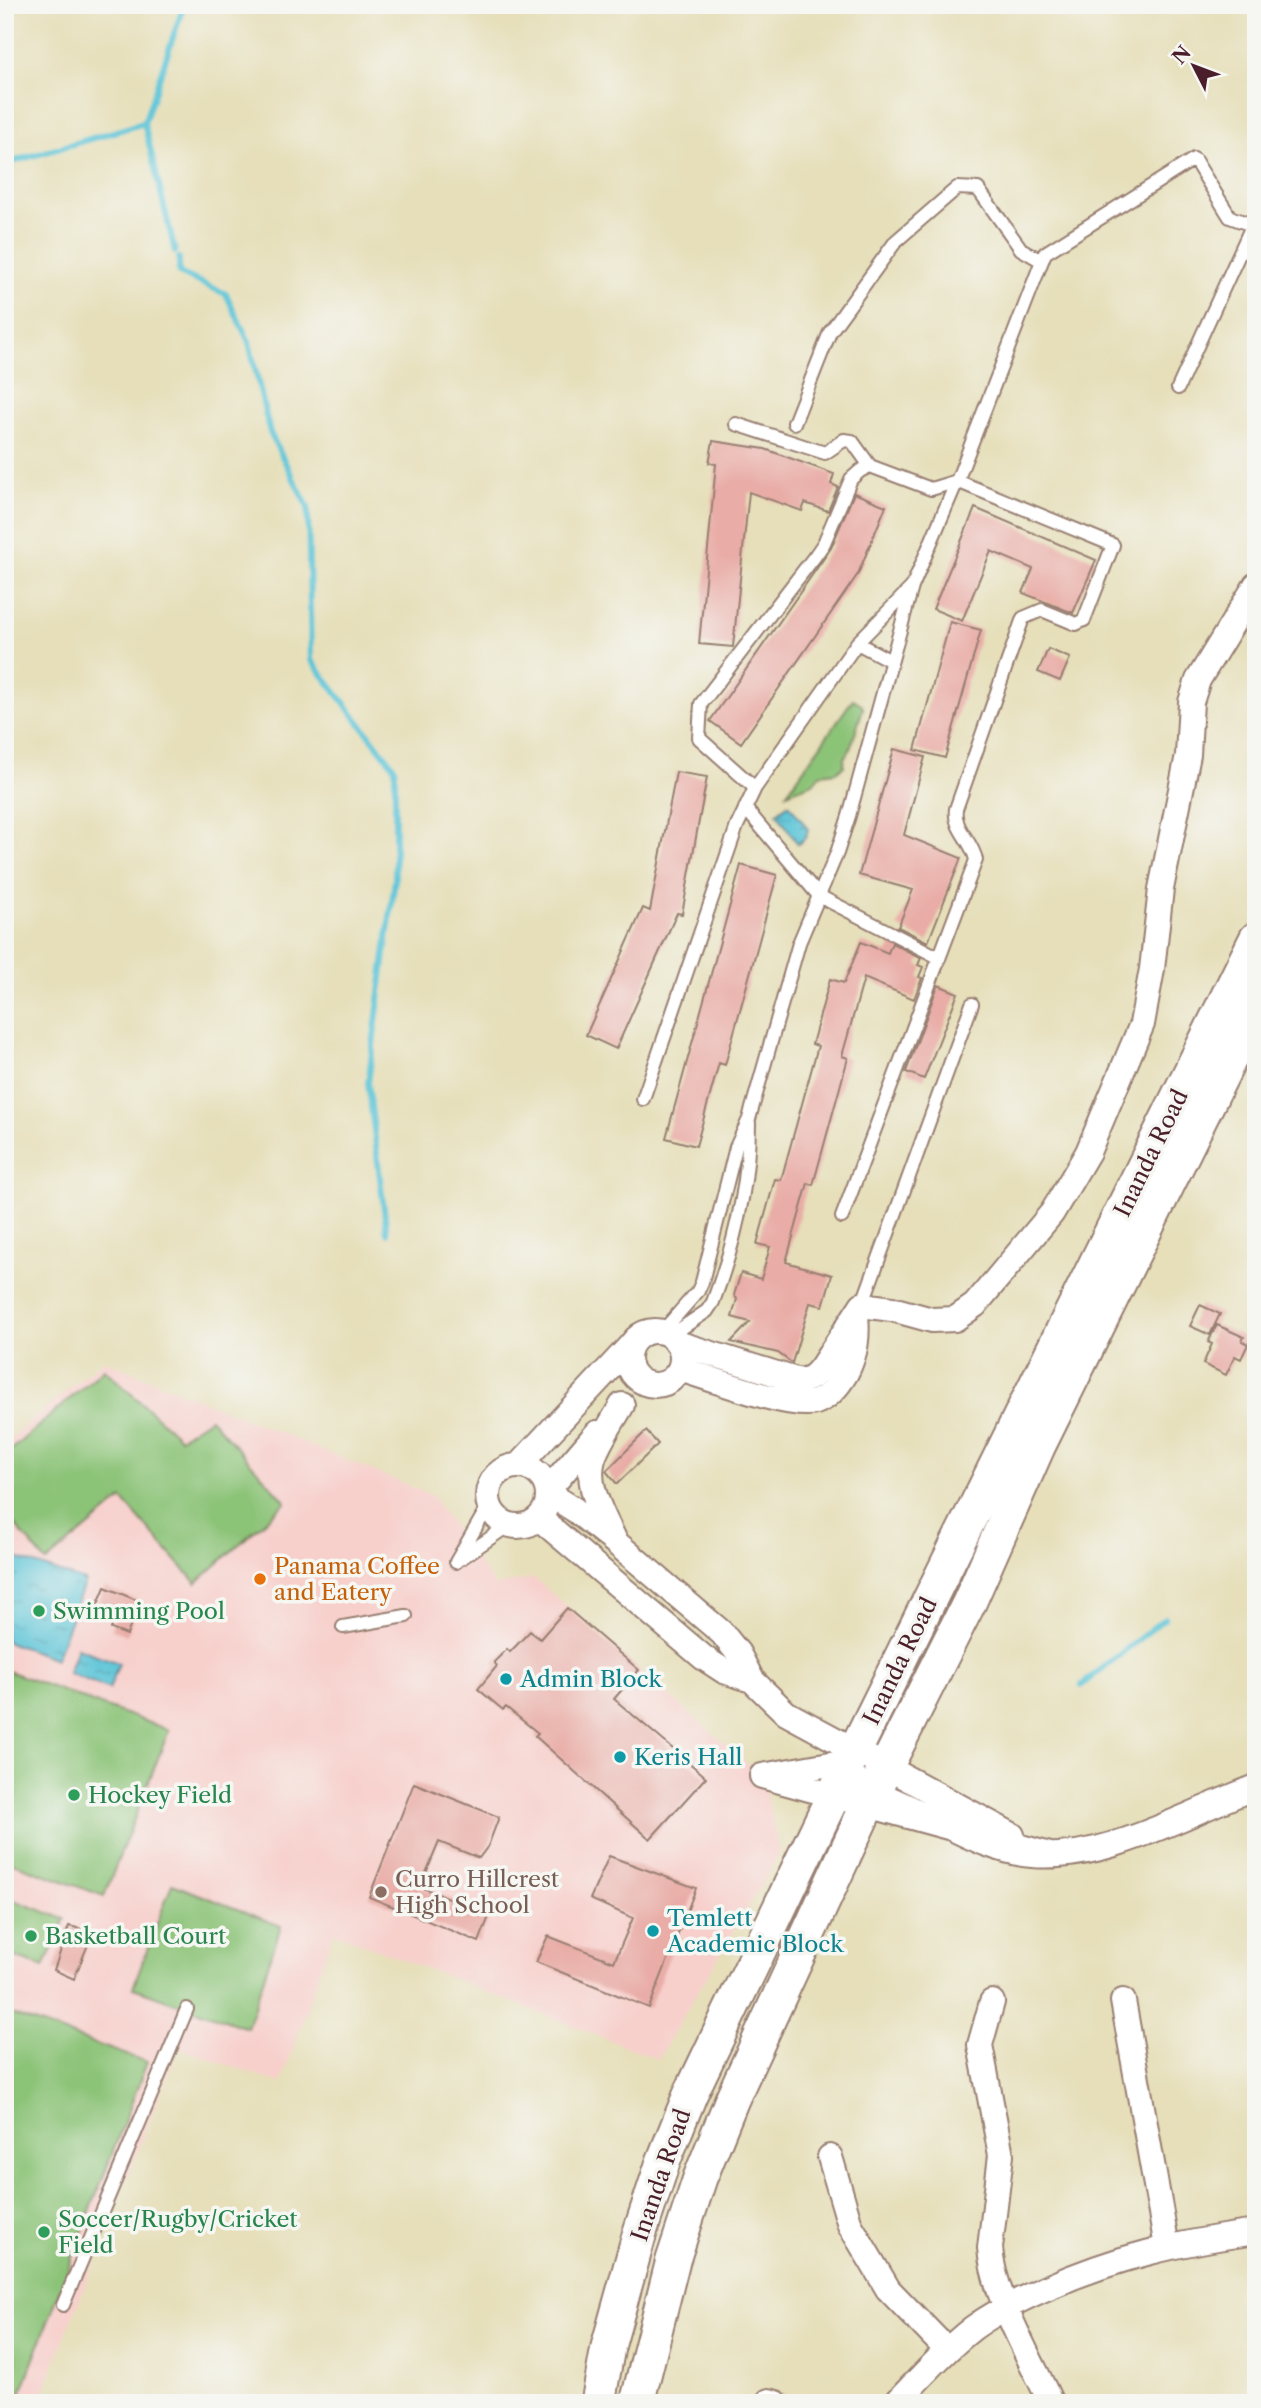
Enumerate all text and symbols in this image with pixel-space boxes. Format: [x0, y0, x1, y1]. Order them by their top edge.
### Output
north arrow [1160, 32, 1230, 102]
text: N [1168, 41, 1196, 69]
street label: Inanda Road [1108, 1085, 1194, 1221]
place label: Panama Coffee and Eatery [274, 1552, 440, 1606]
marker: Panama Coffee and Eatery [252, 1571, 268, 1587]
street label: Inanda Road [857, 1593, 943, 1729]
place label: Swimming Pool [53, 1597, 225, 1625]
marker: Swimming Pool [31, 1603, 47, 1619]
place label: Admin Block [519, 1665, 664, 1693]
marker: Admin Block [498, 1671, 514, 1687]
place label: Keris Hall [634, 1743, 742, 1771]
marker: Keris Hall [612, 1749, 628, 1765]
place label: Hockey Field [88, 1781, 232, 1809]
marker: Hockey Field [66, 1787, 82, 1803]
place label: Curro Hillcrest High School [395, 1865, 559, 1919]
marker: Curro Hillcrest High School [373, 1884, 389, 1900]
place label: Temlett Academic Block [666, 1904, 845, 1958]
place label: Basketball Court [45, 1922, 226, 1950]
marker: Temlett Academic Block [645, 1923, 661, 1939]
marker: Basketball Court [23, 1928, 39, 1944]
street label: Inanda Road [625, 2105, 697, 2245]
place label: Soccer/Rugby/Cricket Field [58, 2205, 298, 2259]
marker: Soccer/Rugby/Cricket Field [36, 2224, 52, 2240]

